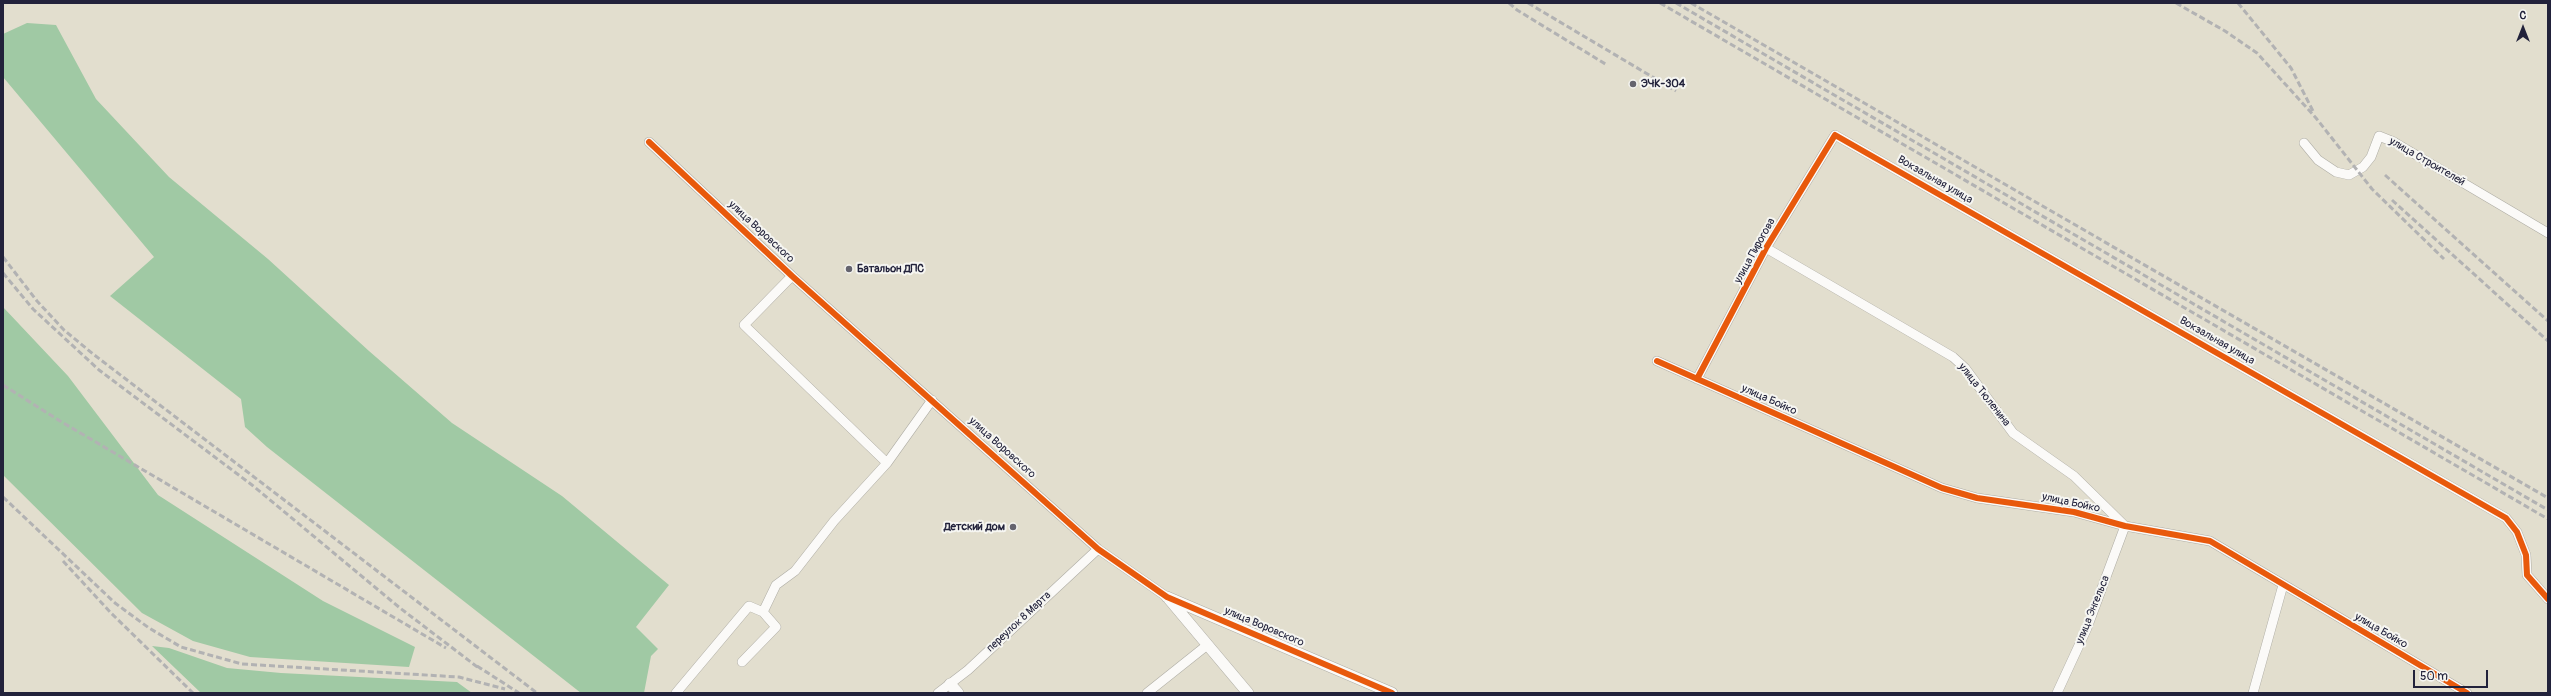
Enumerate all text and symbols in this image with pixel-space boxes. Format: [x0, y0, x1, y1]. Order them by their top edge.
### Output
north arrow [2503, 8, 2543, 48]
text: С [2520, 9, 2526, 22]
place label: ЭЧК-304 [1641, 77, 1685, 91]
marker: ЭЧК-304 [1628, 79, 1638, 89]
street label: улица Строителей [2387, 135, 2467, 189]
street label: Вокзальная улица [1895, 153, 1975, 207]
street label: улица Воровского [725, 198, 797, 266]
street label: улица Пирогова [1732, 216, 1778, 286]
place label: Батальон ДПС [857, 262, 924, 276]
marker: Батальон ДПС [844, 264, 854, 274]
street label: Вокзальная улица [2177, 314, 2257, 368]
street label: улица Тюленина [1955, 361, 2013, 429]
street label: улица Бойко [1739, 382, 1799, 418]
street label: улица Воровского [966, 415, 1038, 481]
street label: улица Бойко [2041, 490, 2101, 516]
place label: Детский дом [944, 520, 1005, 534]
marker: Детский дом [1008, 522, 1018, 532]
street label: улица Энгельса [2073, 574, 2113, 646]
street label: переулок 8 Марта [984, 589, 1054, 655]
street label: улица Воровского [1222, 604, 1306, 650]
street label: улица Бойко [2352, 610, 2410, 652]
scale bar [2415, 662, 2490, 688]
text: 50 m [2420, 669, 2448, 684]

